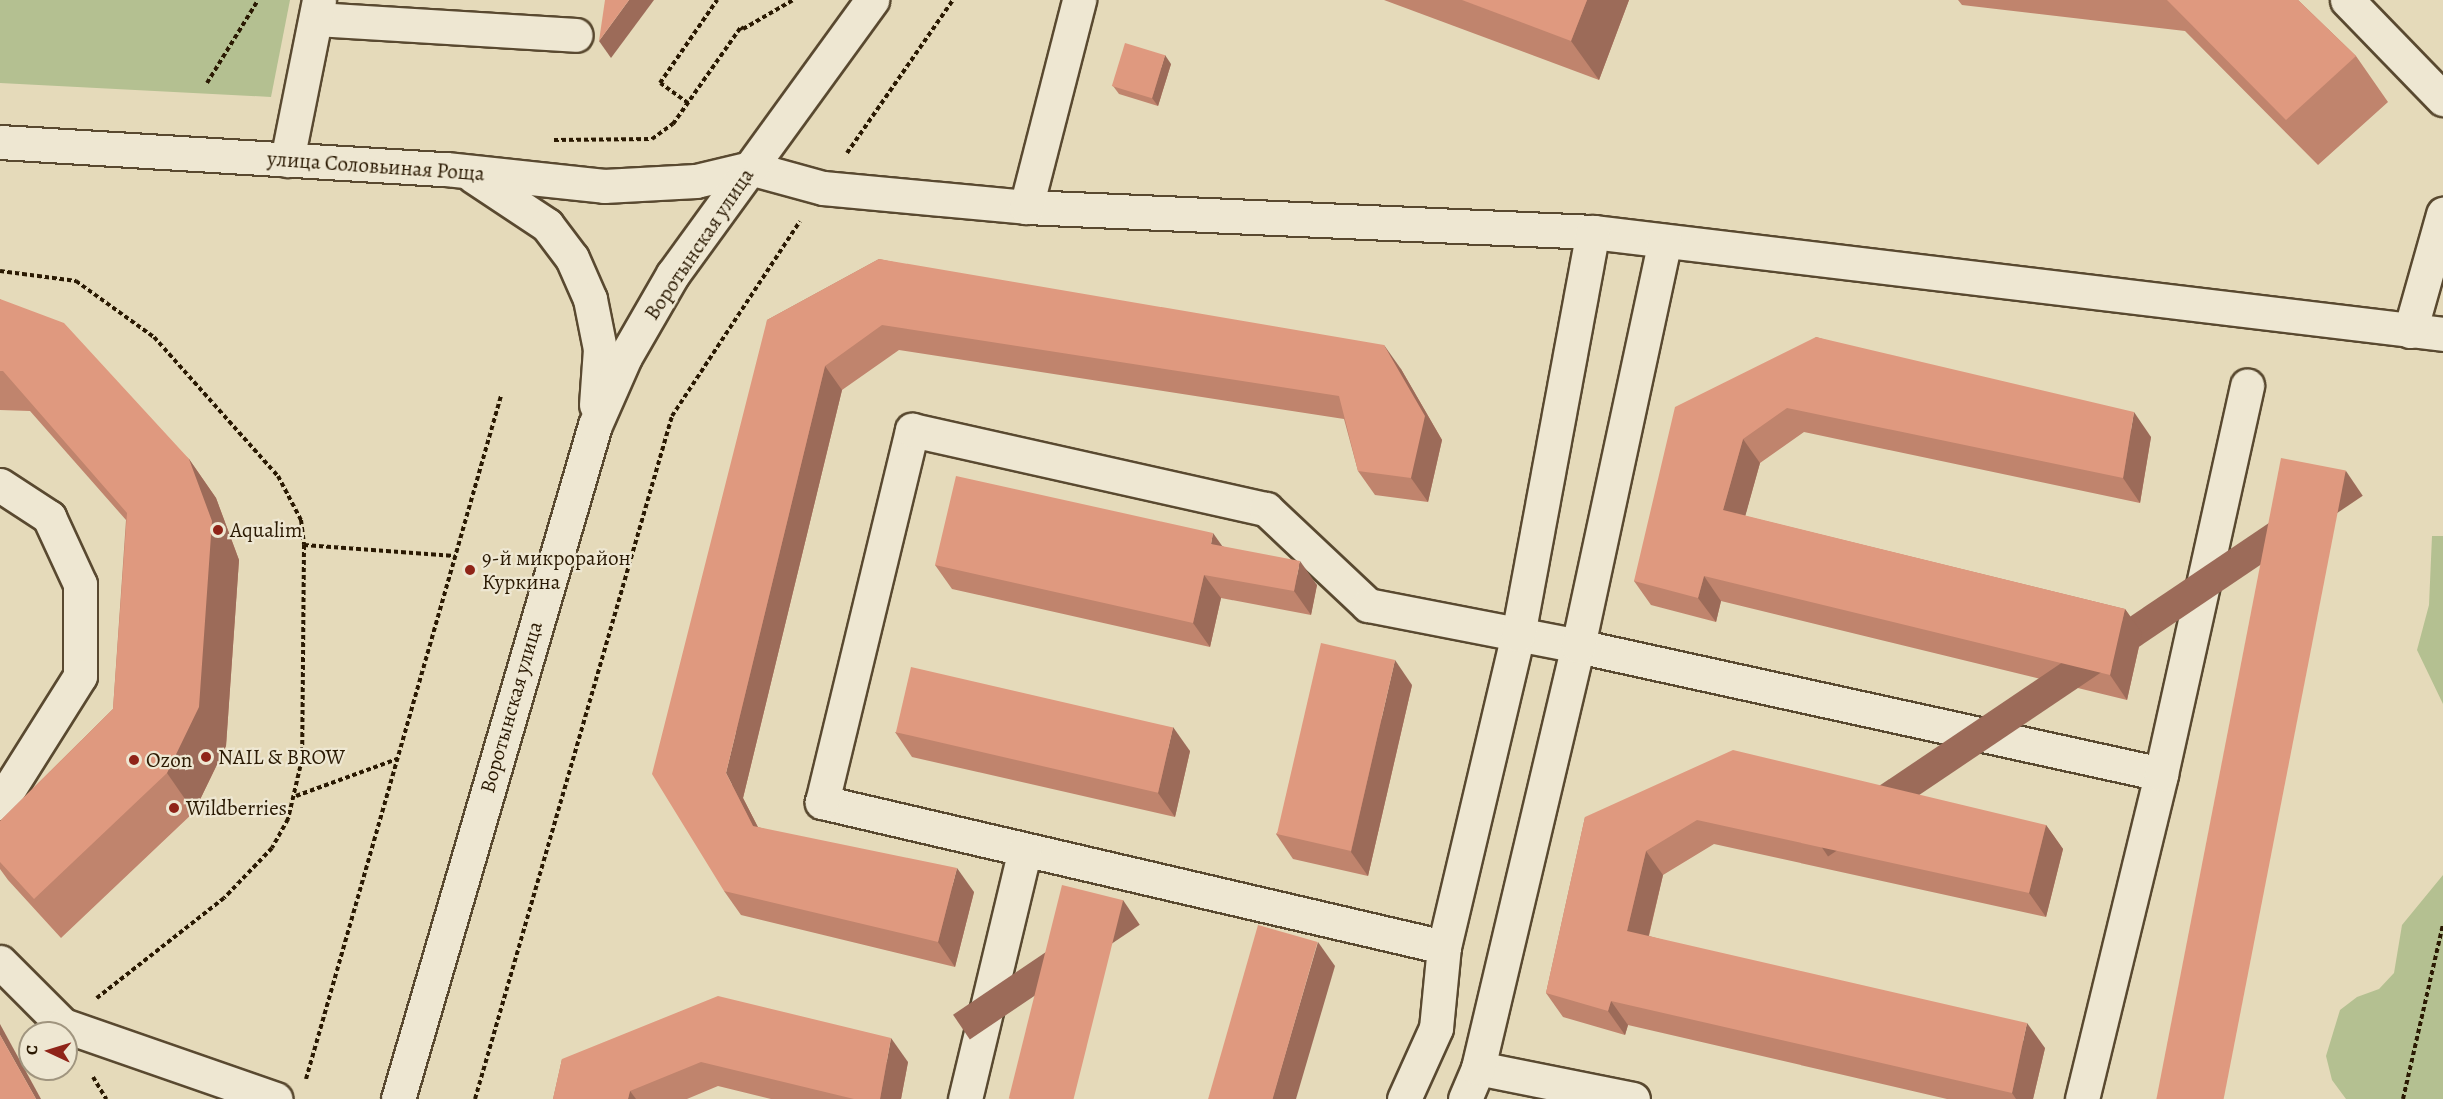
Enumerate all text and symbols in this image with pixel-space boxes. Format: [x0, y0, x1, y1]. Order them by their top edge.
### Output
street label: улица Соловьиная Роща [266, 146, 486, 186]
street label: Воротынская улица [639, 163, 759, 325]
place label: Aqualim [230, 517, 302, 543]
marker: Aqualim [211, 523, 225, 537]
place label: 9-й микрорайон Куркина [482, 545, 631, 595]
marker: 9-й микрорайон Куркина [463, 563, 477, 577]
street label: Воротынская улица [474, 618, 548, 796]
place label: NAIL & BROW [218, 744, 345, 770]
place label: Ozon [146, 747, 192, 773]
marker: NAIL & BROW [199, 750, 213, 764]
marker: Ozon [127, 753, 141, 767]
place label: Wildberries [186, 795, 287, 821]
marker: Wildberries [167, 801, 181, 815]
north arrow [18, 1021, 78, 1081]
text: С [21, 1044, 43, 1056]

